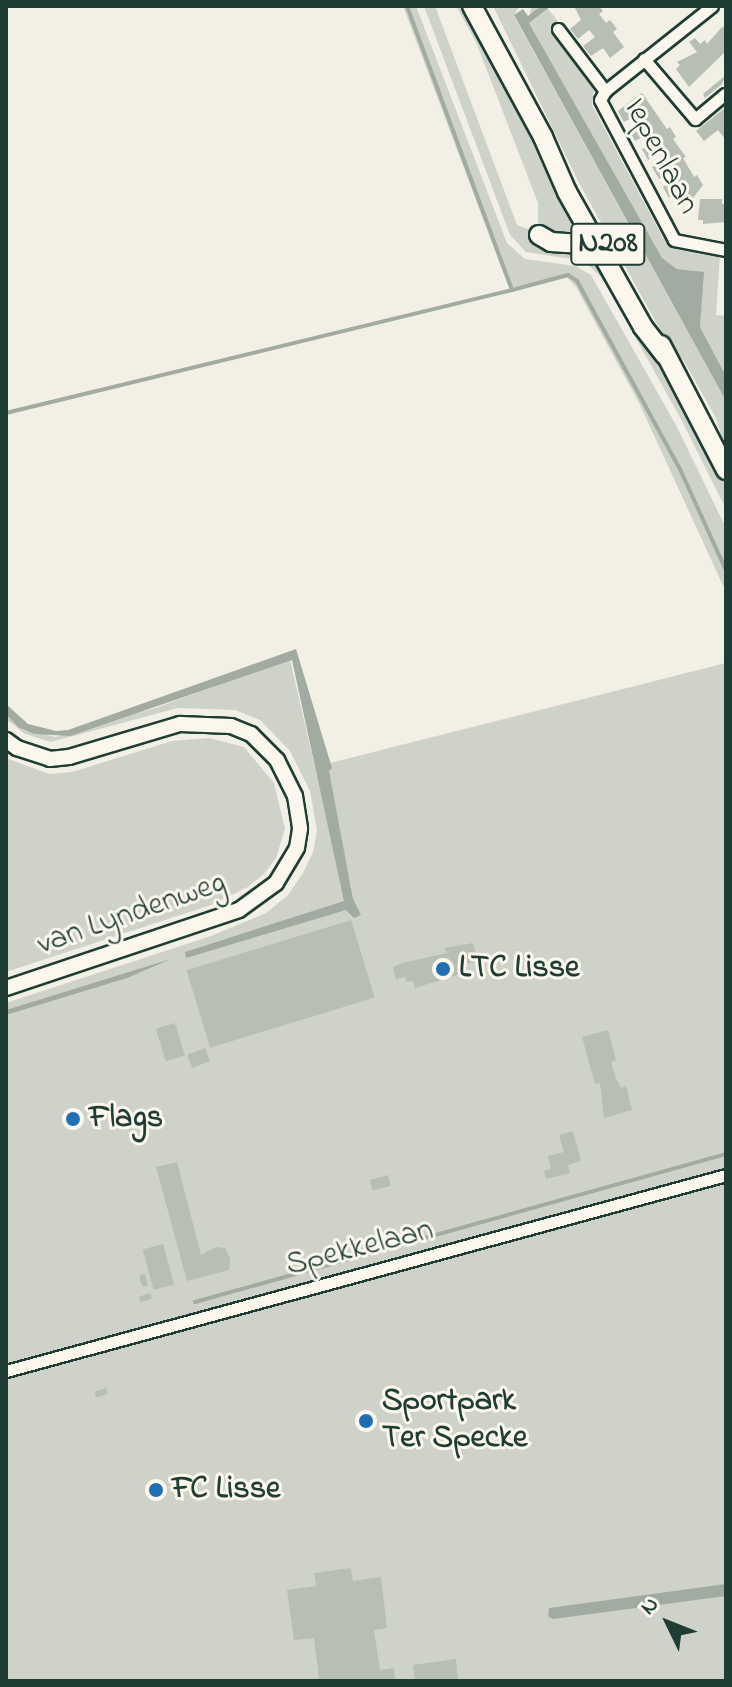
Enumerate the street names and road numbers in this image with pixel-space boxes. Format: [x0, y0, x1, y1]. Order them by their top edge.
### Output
street label: Iepenlaan [614, 93, 706, 221]
road number: N208 [570, 218, 646, 270]
street label: van Lyndenweg [33, 865, 231, 965]
street label: Spekkelaan [282, 1212, 438, 1286]

